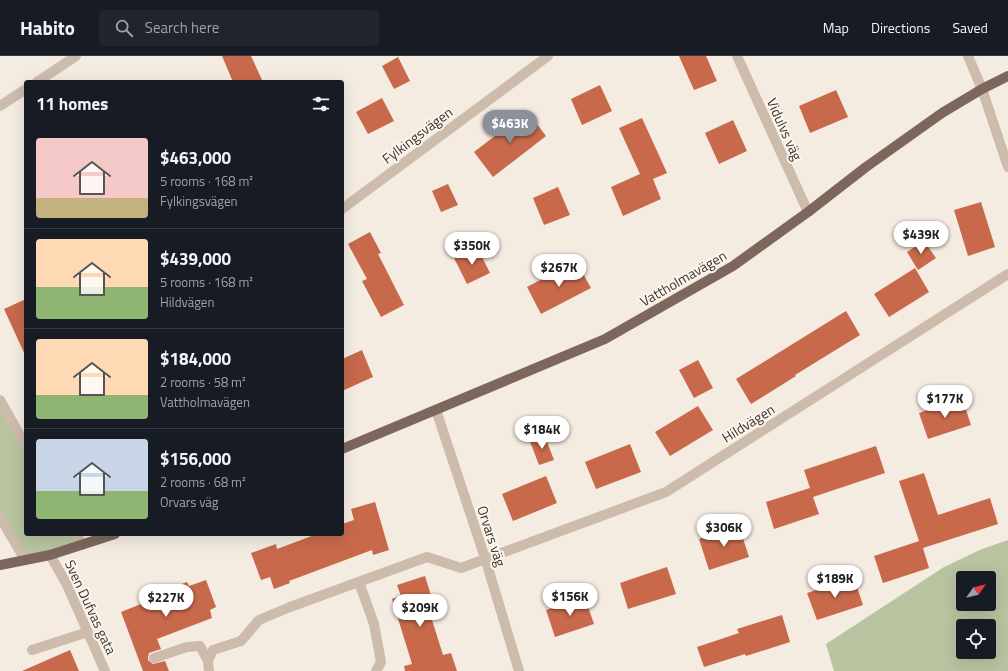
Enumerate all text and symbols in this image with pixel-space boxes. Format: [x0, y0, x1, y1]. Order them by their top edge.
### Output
search box [99, 10, 379, 46]
text: Habito [20, 13, 75, 42]
text: Search here [145, 16, 219, 39]
icon: search [113, 17, 135, 39]
text: Map [823, 17, 849, 38]
text: Directions [871, 17, 930, 38]
text: Saved [952, 17, 988, 38]
text: 11 homes [36, 91, 108, 117]
icon: filters [310, 93, 332, 115]
street label: Vidulvs väg [762, 94, 808, 164]
street label: Fylkingsvägen [377, 101, 457, 169]
pin: $463K [482, 110, 538, 144]
text: $463K [492, 113, 528, 133]
text: $463,000 [160, 145, 231, 171]
icon: home [68, 154, 116, 202]
text: 5 rooms · 168 m² [160, 171, 253, 191]
text: Fylkingsvägen [160, 191, 238, 211]
pin: $439K [893, 221, 949, 255]
text: $439K [903, 224, 939, 244]
pin: $350K [444, 232, 500, 266]
text: $350K [454, 235, 490, 255]
street label: Vattholmavägen [636, 245, 730, 311]
text: $439,000 [160, 246, 231, 272]
pin: $267K [531, 254, 587, 288]
icon: home [68, 255, 116, 303]
text: $267K [541, 257, 577, 277]
text: 5 rooms · 168 m² [160, 272, 253, 292]
text: Hildvägen [160, 292, 214, 312]
text: $184,000 [160, 346, 231, 372]
icon: home [68, 355, 116, 403]
text: 2 rooms · 58 m² [160, 372, 246, 392]
pin: $177K [917, 385, 973, 419]
text: $177K [927, 388, 963, 408]
text: Vattholmavägen [160, 392, 250, 412]
street label: Hildvägen [718, 399, 778, 447]
pin: $184K [514, 416, 570, 450]
text: $184K [524, 419, 560, 439]
text: $156,000 [160, 446, 231, 472]
icon: home [68, 455, 116, 503]
text: 2 rooms · 68 m² [160, 472, 246, 492]
text: Orvars väg [160, 492, 219, 512]
street label: Orvars väg [472, 503, 512, 569]
pin: $306K [696, 514, 752, 548]
text: $306K [706, 517, 742, 537]
street label: Sven Dufvas gata [60, 556, 122, 658]
pin: $189K [807, 565, 863, 599]
text: $189K [817, 568, 853, 588]
north arrow [956, 571, 996, 611]
map controls [956, 571, 996, 659]
pin: $156K [542, 583, 598, 617]
pin: $227K [138, 584, 194, 618]
text: $156K [552, 586, 588, 606]
text: $227K [148, 587, 184, 607]
pin: $209K [392, 594, 448, 628]
text: $209K [402, 597, 438, 617]
button: locate [956, 619, 996, 659]

